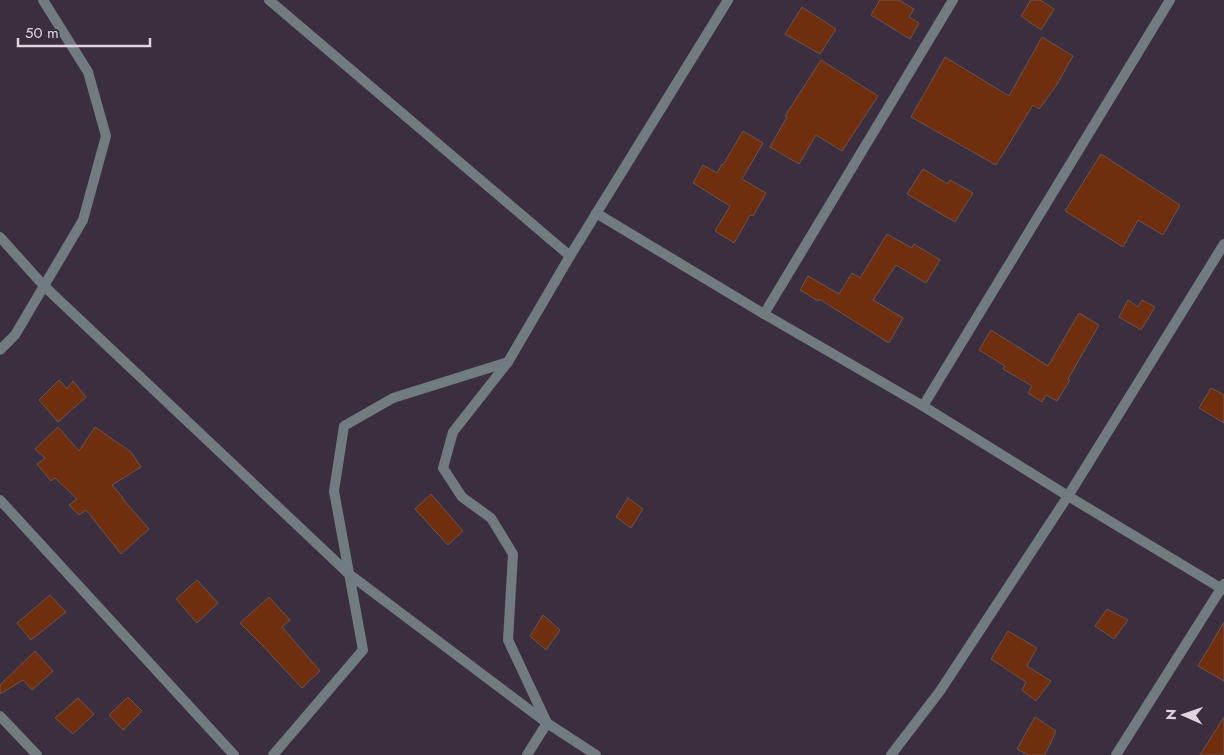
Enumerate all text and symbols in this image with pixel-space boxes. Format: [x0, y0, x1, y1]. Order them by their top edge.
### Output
scale bar [18, 15, 150, 47]
text: 50 m [25, 22, 59, 44]
north arrow [1159, 690, 1209, 740]
text: N [1161, 709, 1181, 720]

